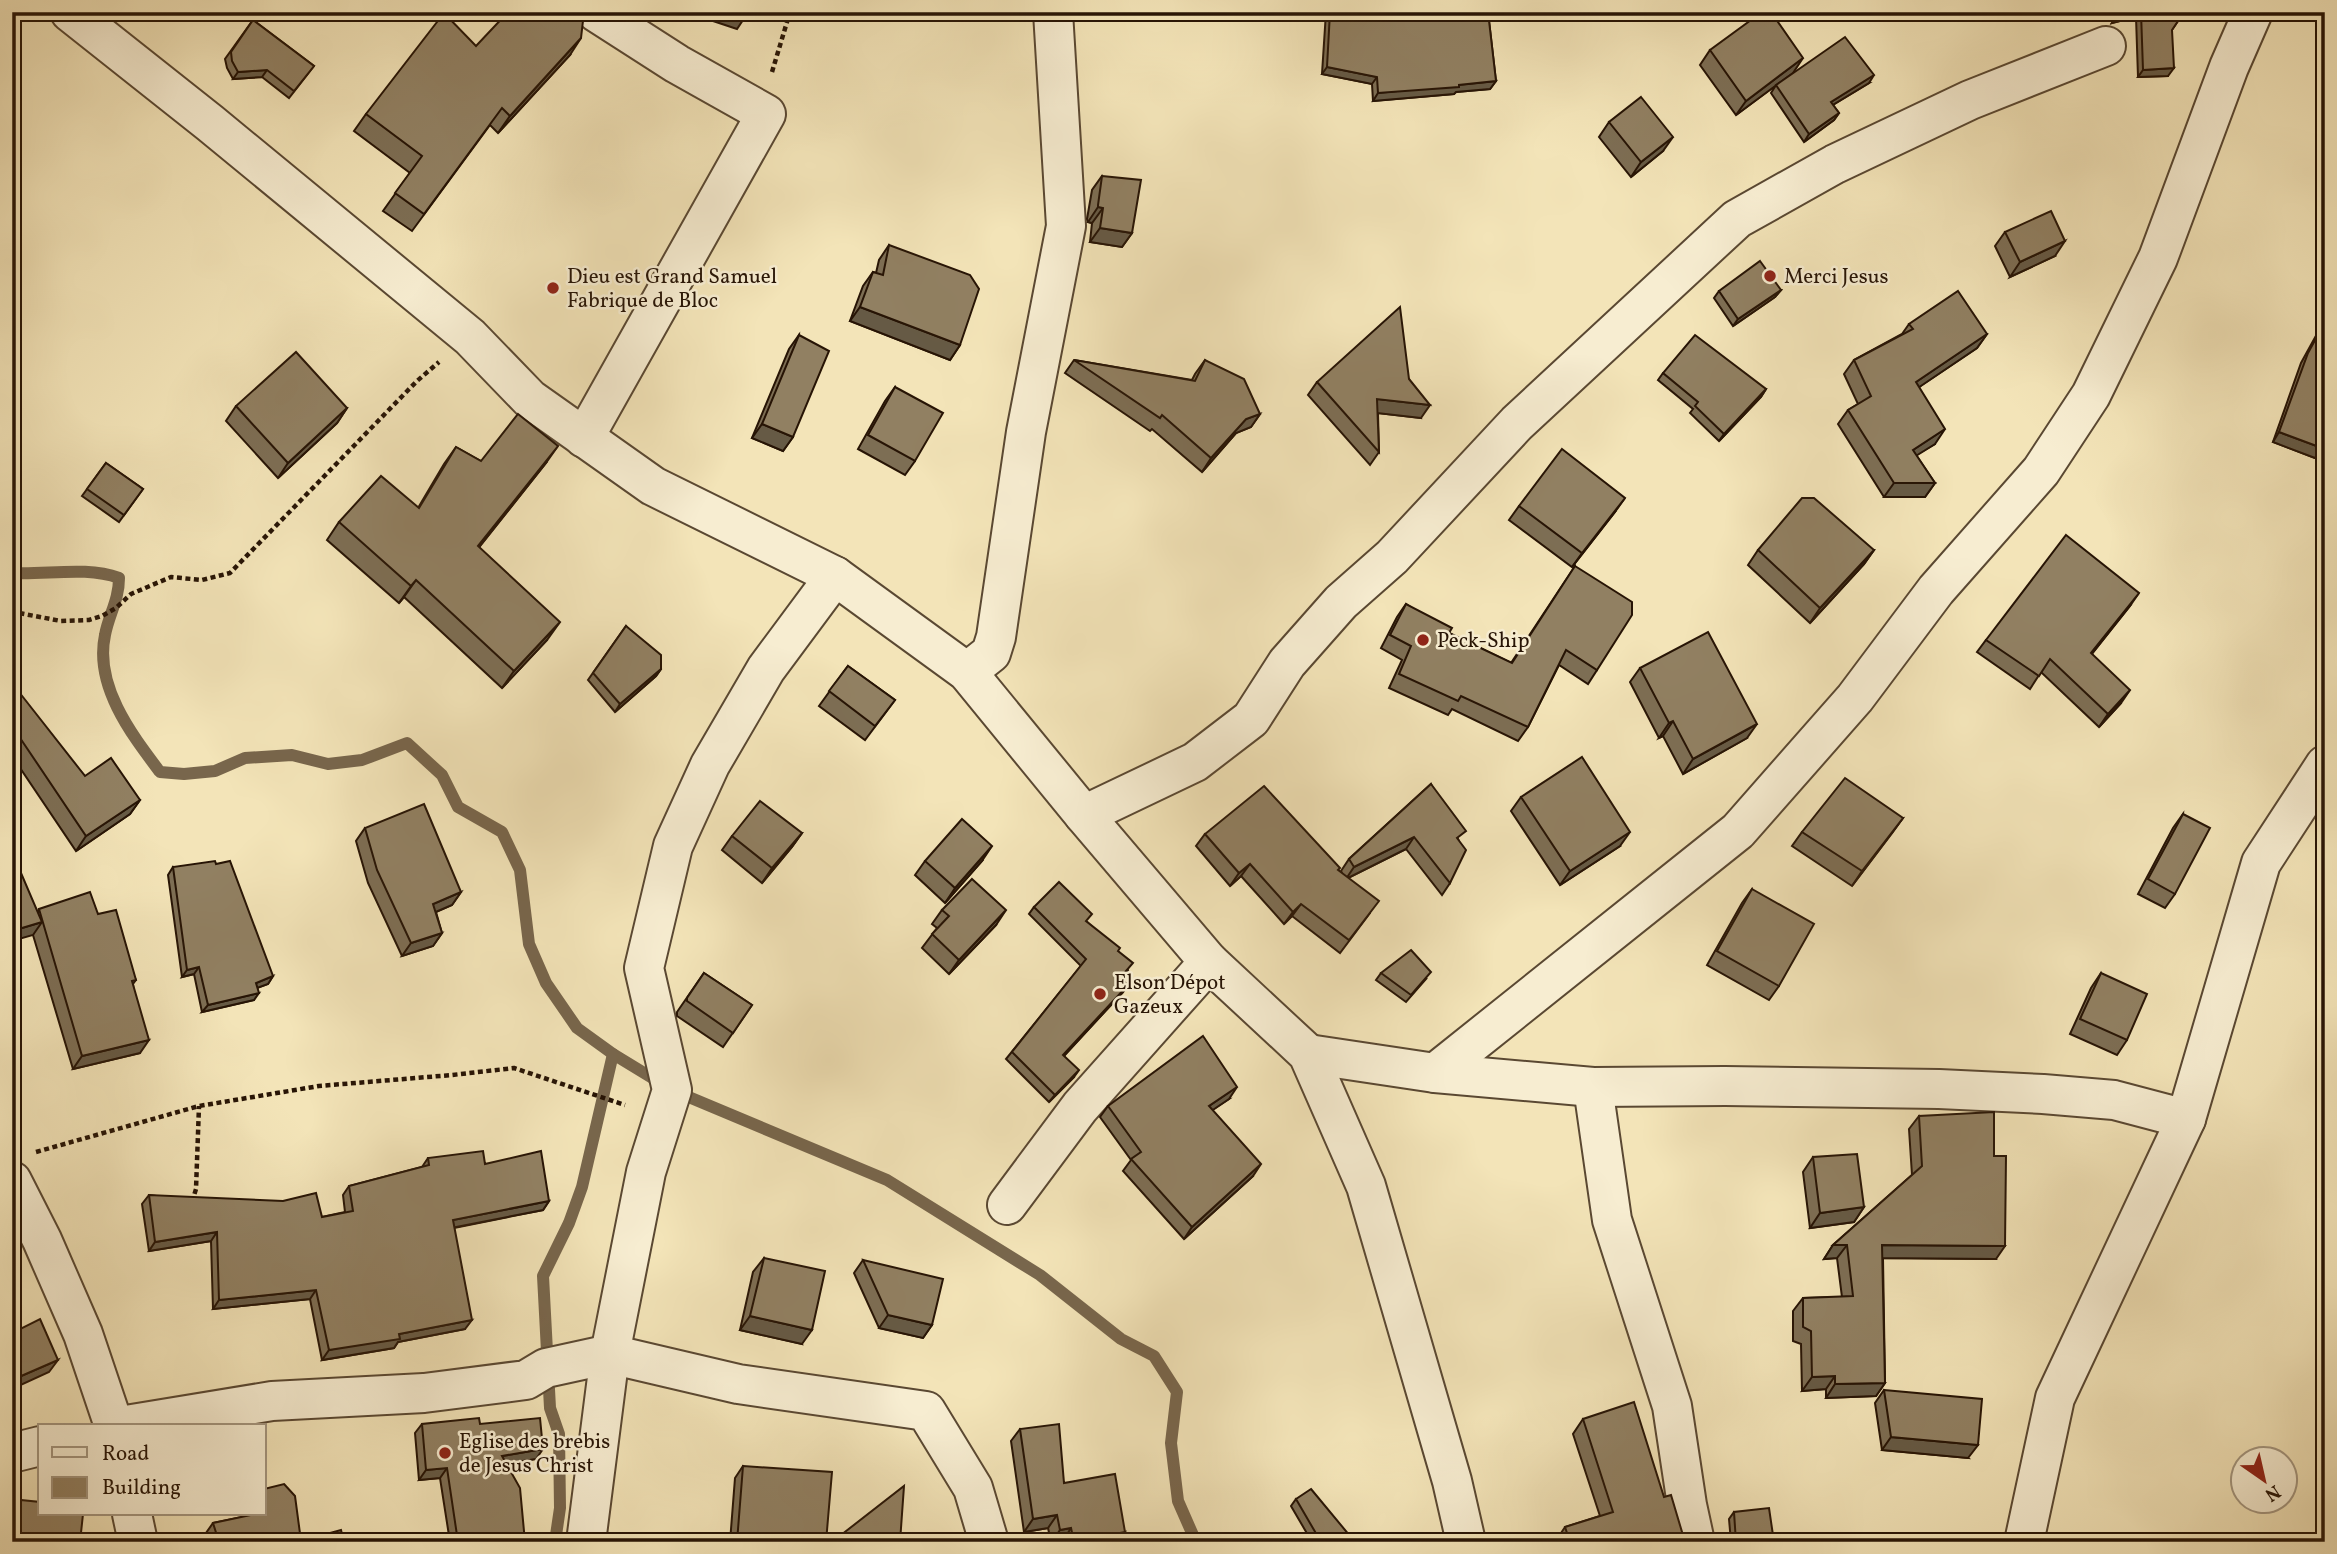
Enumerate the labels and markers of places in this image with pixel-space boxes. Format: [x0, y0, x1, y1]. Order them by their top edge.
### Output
place label: Dieu est Grand Samuel Fabrique de Bloc [567, 263, 777, 316]
place label: Merci Jesus [1784, 263, 1888, 292]
marker: Merci Jesus [1762, 268, 1778, 284]
marker: Dieu est Grand Samuel Fabrique de Bloc [545, 280, 561, 296]
place label: Peck-Ship [1437, 627, 1529, 656]
marker: Peck-Ship [1415, 632, 1431, 648]
place label: Elson Dépot Gazeux [1114, 969, 1226, 1022]
marker: Elson Dépot Gazeux [1092, 986, 1108, 1002]
place label: Eglise des brebis de Jesus Christ [459, 1428, 610, 1481]
marker: Eglise des brebis de Jesus Christ [437, 1445, 453, 1461]

